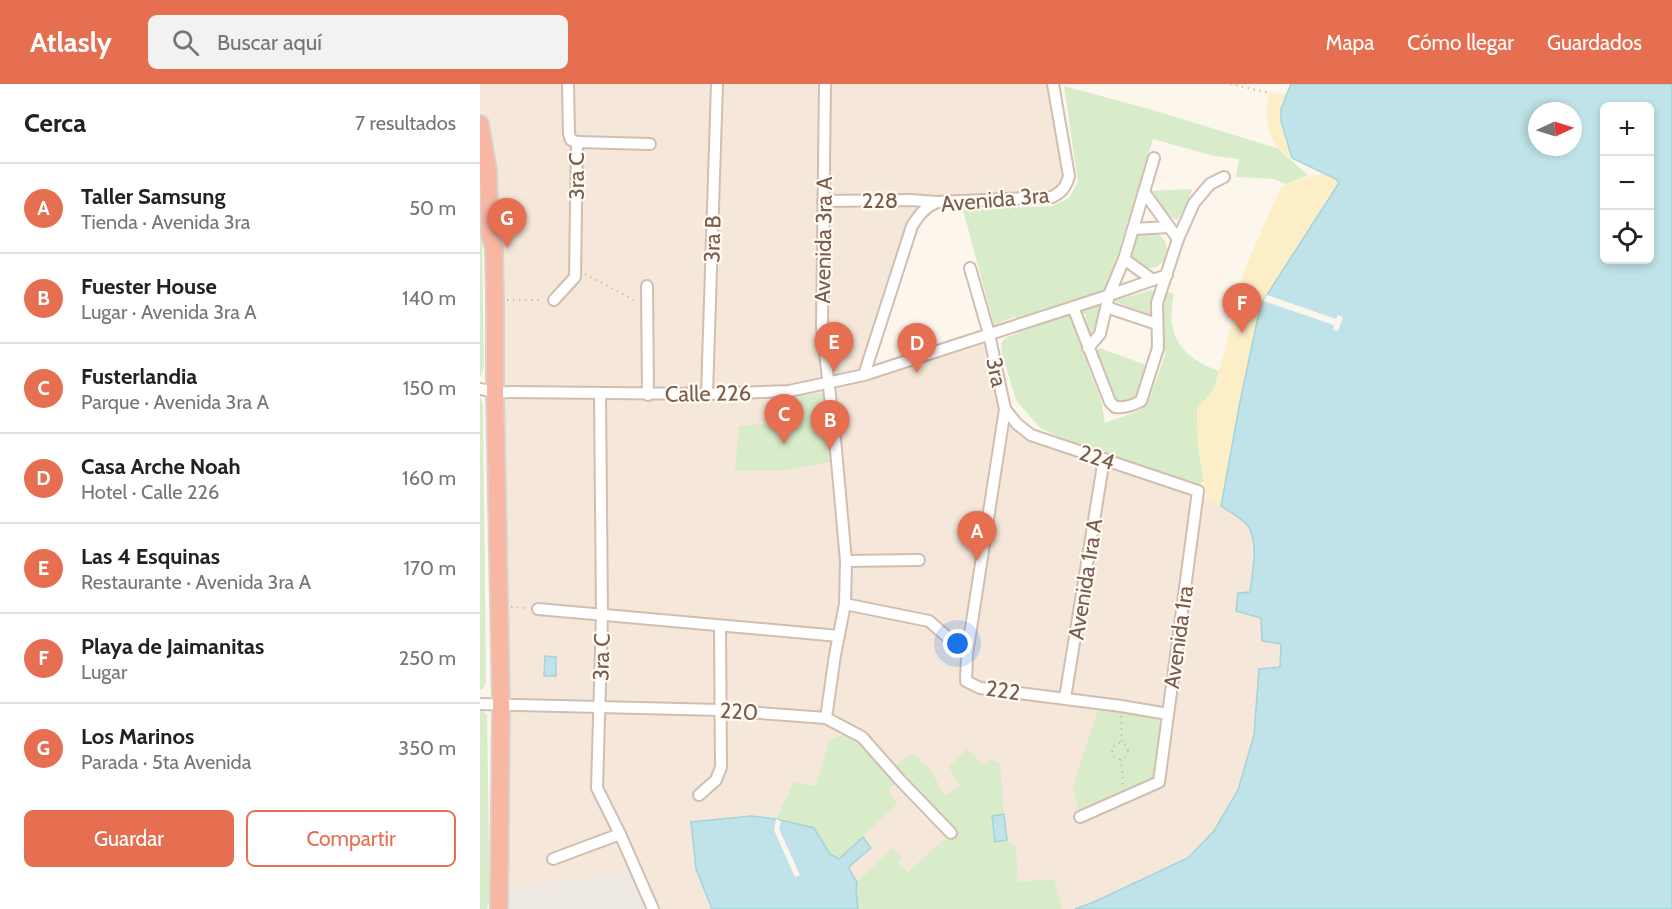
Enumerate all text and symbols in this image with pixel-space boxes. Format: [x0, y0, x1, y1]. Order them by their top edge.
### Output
search box [148, 15, 568, 69]
text: Atlasly [30, 25, 112, 59]
icon: search [169, 26, 202, 59]
text: Buscar aquí [217, 29, 322, 56]
text: Mapa [1326, 30, 1374, 55]
text: Cómo llegar [1407, 30, 1514, 55]
text: Guardados [1547, 30, 1642, 55]
north arrow [1528, 102, 1582, 156]
map controls [1600, 102, 1654, 264]
button: + [1600, 102, 1654, 156]
text: Cerca [24, 107, 86, 139]
text: 7 resultados [355, 111, 456, 135]
street label: 3ra C [563, 152, 590, 200]
button: − [1600, 156, 1654, 210]
street label: Avenida 3ra A [809, 176, 838, 304]
street label: Avenida 3ra [940, 181, 1051, 218]
text: Taller Samsung [81, 183, 225, 210]
street label: 228 [862, 187, 898, 214]
text: A [37, 196, 50, 220]
text: 50 m [409, 196, 456, 220]
pin: G [488, 198, 526, 248]
text: Tienda · Avenida 3ra [81, 210, 250, 234]
button: locate [1600, 210, 1654, 264]
street label: 3ra B [698, 215, 727, 263]
text: Fuester House [81, 273, 217, 300]
pin: F [1222, 284, 1262, 333]
text: B [37, 286, 50, 310]
text: 140 m [402, 286, 456, 310]
text: Lugar · Avenida 3ra A [81, 300, 257, 324]
pin: E [814, 322, 854, 372]
pin: D [898, 324, 936, 373]
street label: 3ra [980, 355, 1013, 390]
text: Fusterlandia [81, 363, 197, 390]
text: C [37, 376, 50, 400]
text: 150 m [403, 376, 456, 400]
street label: Calle 226 [665, 379, 751, 408]
text: Parque · Avenida 3ra A [81, 390, 269, 414]
pin: C [764, 394, 804, 444]
pin: B [810, 400, 850, 450]
street label: 224 [1076, 439, 1118, 476]
text: Casa Arche Noah [81, 453, 241, 480]
text: D [36, 466, 51, 490]
text: 160 m [402, 466, 456, 490]
text: Hotel · Calle 226 [81, 480, 219, 504]
pin: A [958, 512, 996, 561]
street label: Avenida 1ra A [1063, 516, 1108, 642]
text: Las 4 Esquinas [81, 543, 220, 570]
text: E [38, 556, 49, 580]
text: 170 m [404, 556, 456, 580]
text: Restaurante · Avenida 3ra A [81, 570, 311, 594]
street label: Avenida 1ra [1158, 583, 1199, 690]
your location [943, 629, 972, 658]
text: Playa de Jaimanitas [81, 633, 264, 660]
street label: 3ra C [587, 633, 616, 681]
text: F [38, 646, 49, 670]
text: 250 m [399, 646, 456, 670]
text: Lugar [81, 660, 127, 684]
street label: 222 [984, 674, 1022, 707]
street label: 220 [719, 697, 759, 726]
text: Los Marinos [81, 723, 194, 750]
text: G [37, 736, 50, 760]
text: 350 m [398, 736, 456, 760]
text: Parada · 5ta Avenida [81, 750, 251, 774]
button: Guardar [24, 810, 234, 867]
button: Compartir [246, 810, 456, 867]

